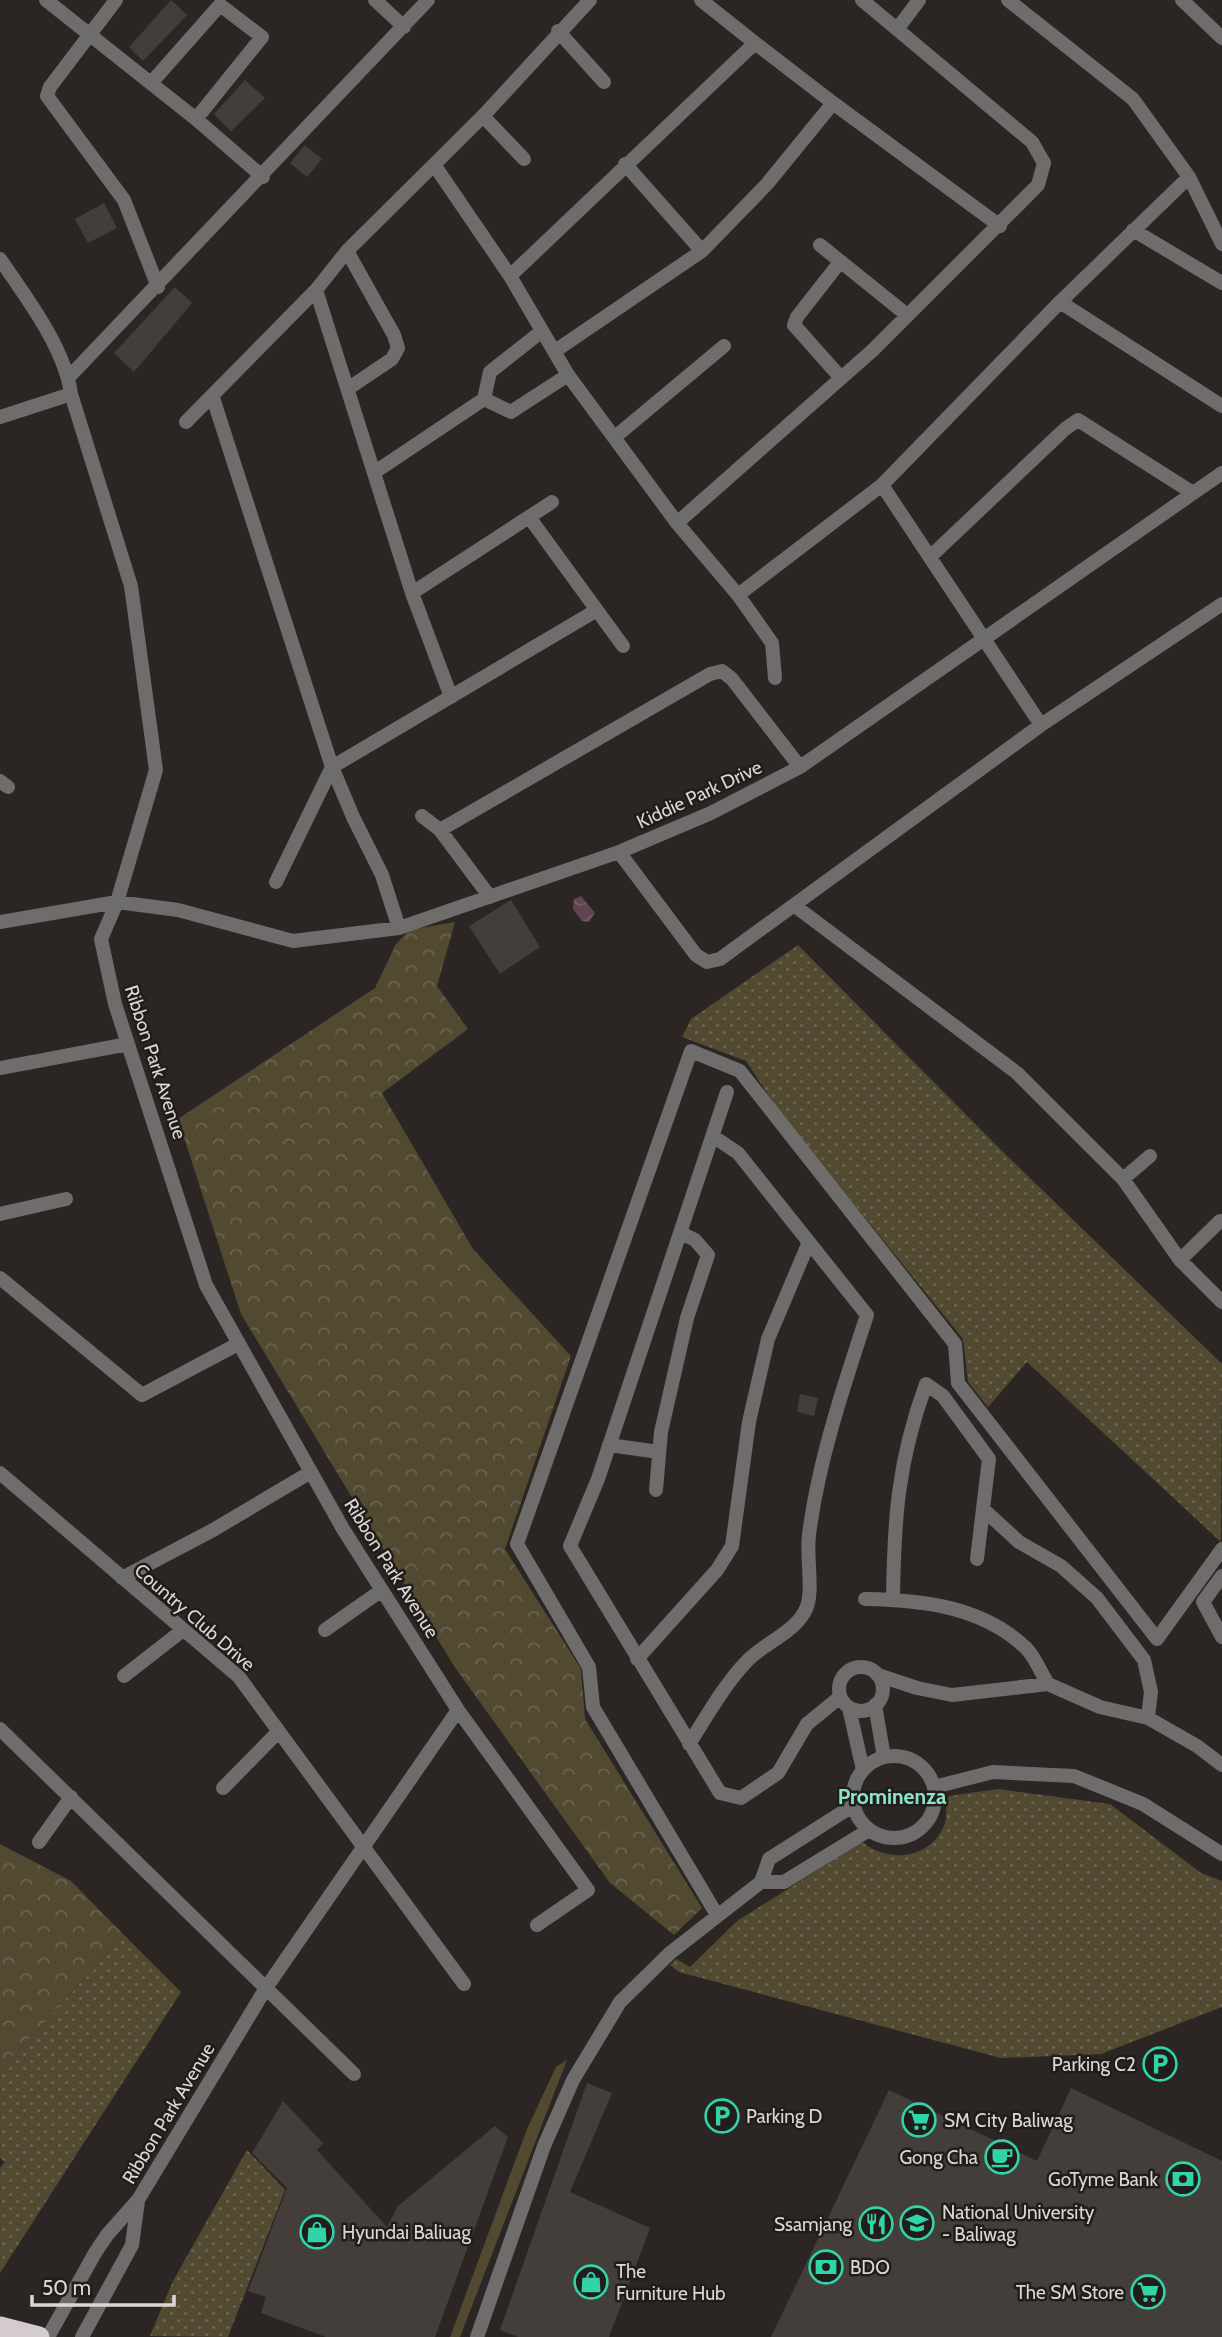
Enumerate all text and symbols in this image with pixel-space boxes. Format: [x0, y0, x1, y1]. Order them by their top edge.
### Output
street label: Kiddie Park Drive [633, 755, 766, 834]
street label: Ribbon Park Avenue [120, 982, 191, 1142]
street label: Ribbon Park Avenue [339, 1494, 444, 1643]
street label: Country Club Drive [130, 1559, 260, 1676]
district label: Prominenza [838, 1784, 947, 1809]
street label: Ribbon Park Avenue [117, 2038, 220, 2188]
parking icon: Parking C2 [1141, 2045, 1179, 2083]
place label: Parking C2 [1052, 2053, 1136, 2076]
parking icon: Parking D [703, 2097, 741, 2135]
supermarket icon: SM City Baliwag [900, 2101, 938, 2139]
place label: Parking D [746, 2105, 823, 2128]
place label: SM City Baliwag [944, 2109, 1073, 2132]
cafe icon: Gong Cha [983, 2138, 1021, 2176]
place label: Gong Cha [899, 2146, 978, 2169]
bank icon: GoTyme Bank [1164, 2160, 1202, 2198]
place label: GoTyme Bank [1048, 2168, 1158, 2191]
place label: National University - Baliwag [942, 2201, 1095, 2246]
school or university icon: National University - Baliwag [898, 2204, 936, 2242]
restaurant icon: Ssamjang [857, 2205, 895, 2243]
shop icon: Hyundai Baliuag [298, 2213, 336, 2251]
place label: Ssamjang [774, 2213, 853, 2236]
place label: Hyundai Baliuag [342, 2221, 471, 2244]
bank icon: BDO [807, 2248, 845, 2286]
place label: BDO [850, 2256, 890, 2279]
place label: The Furniture Hub [616, 2260, 726, 2305]
shop icon: The Furniture Hub [572, 2263, 610, 2301]
scale bar [32, 2264, 173, 2308]
supermarket icon: The SM Store [1129, 2273, 1167, 2311]
text: 50 m [42, 2275, 91, 2300]
place label: The SM Store [1016, 2281, 1124, 2304]

